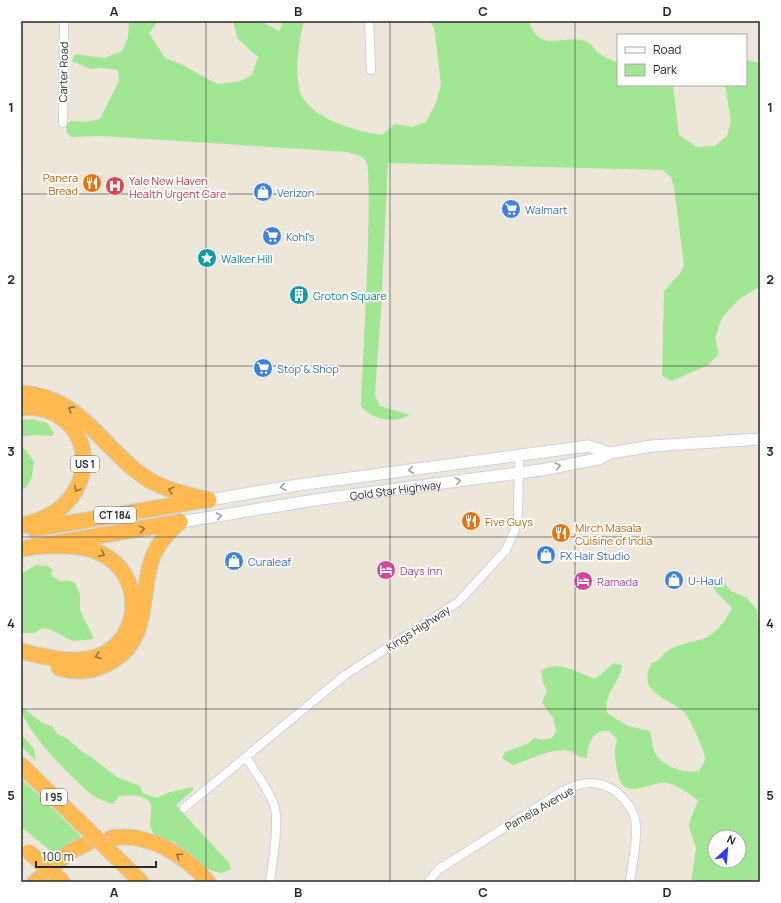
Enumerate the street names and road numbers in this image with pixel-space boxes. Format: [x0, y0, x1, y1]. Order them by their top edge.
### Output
street label: Carter Road [55, 41, 71, 103]
road number: US 1 [71, 456, 99, 472]
street label: Gold Star Highway [349, 476, 442, 503]
road number: CT 184 [94, 507, 136, 523]
street label: Kings Highway [383, 602, 453, 654]
street label: Pamela Avenue [502, 782, 576, 834]
road number: I 95 [41, 789, 67, 805]

